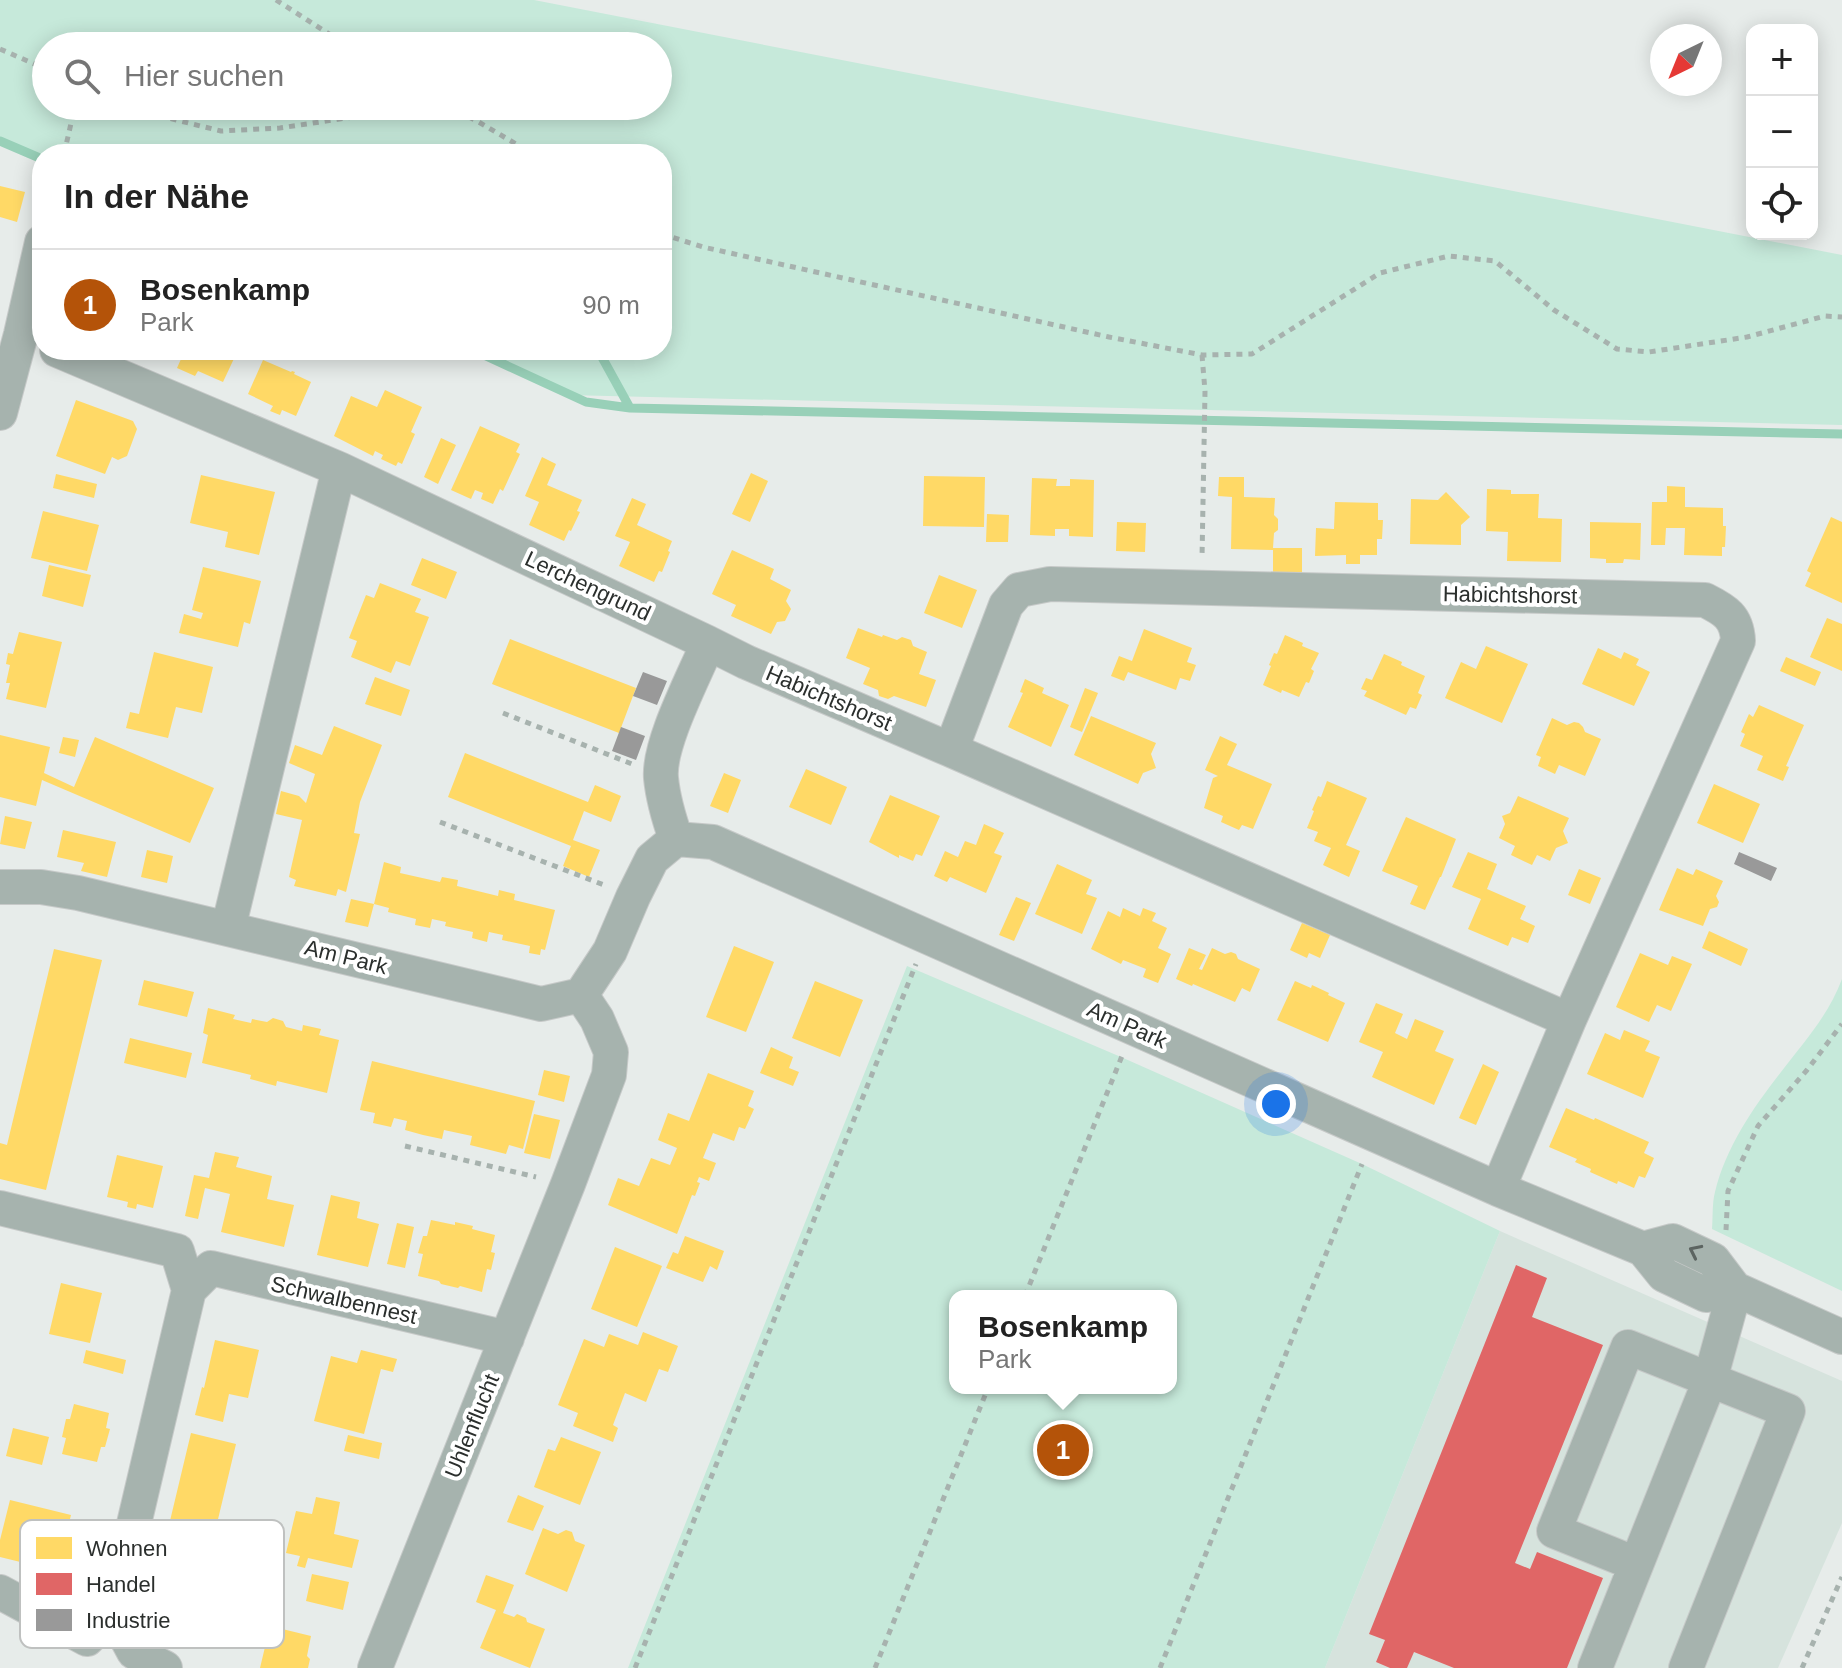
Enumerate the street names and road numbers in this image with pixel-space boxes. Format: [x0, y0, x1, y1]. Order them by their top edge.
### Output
street label: Lerchengrund [521, 546, 655, 626]
street label: Habichtshorst [1443, 581, 1577, 609]
street label: Habichtshorst [762, 660, 896, 736]
street label: Am Park [302, 935, 391, 980]
street label: Am Park [1083, 996, 1172, 1054]
street label: Schwalbennest [268, 1271, 420, 1329]
street label: Uhlenflucht [440, 1370, 504, 1482]

